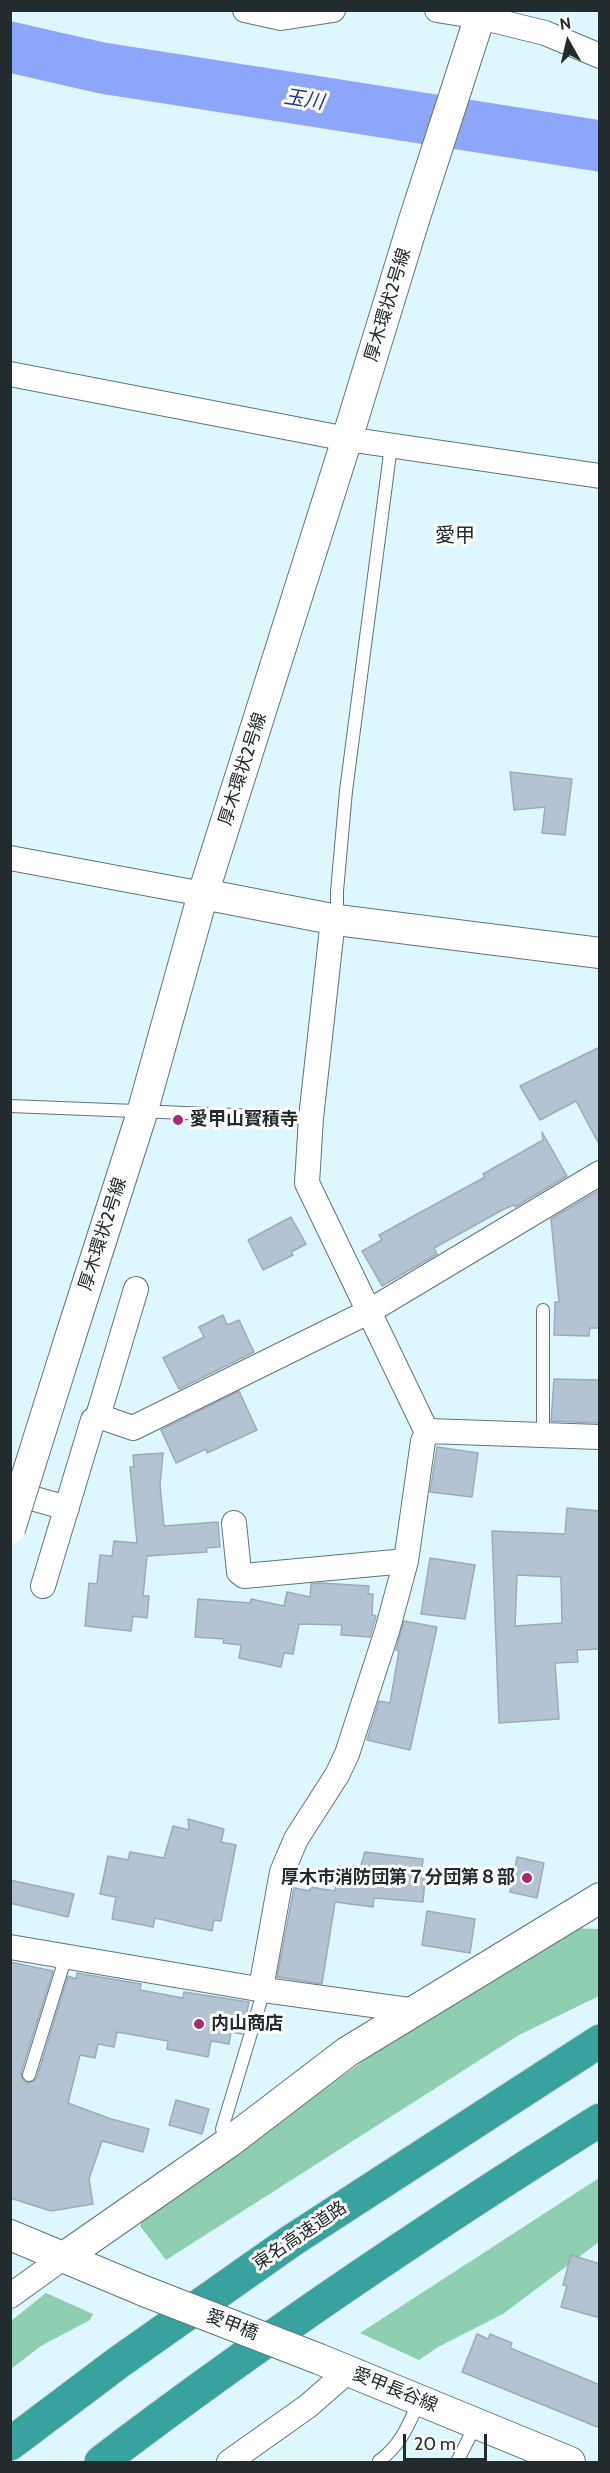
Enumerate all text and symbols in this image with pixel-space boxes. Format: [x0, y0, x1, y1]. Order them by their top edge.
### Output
north arrow [538, 12, 598, 72]
text: N [559, 13, 572, 34]
water label: 玉川 [282, 85, 326, 115]
street label: 厚木環状2号線 [361, 246, 415, 364]
district label: 愛甲 [435, 524, 475, 548]
street label: 厚木環状2号線 [215, 710, 271, 828]
place label: 愛甲山寳積寺 [190, 1109, 298, 1131]
marker: 愛甲山寳積寺 [171, 1113, 185, 1127]
street label: 厚木環状2号線 [75, 1175, 131, 1293]
place label: 厚木市消防団第７分団第８部 [281, 1867, 515, 1889]
marker: 厚木市消防団第７分団第８部 [520, 1871, 534, 1885]
place label: 内山商店 [211, 2013, 283, 2035]
marker: 内山商店 [192, 2017, 206, 2031]
street label: 東名高速道路 [249, 2197, 351, 2275]
street label: 愛甲橋 [203, 2305, 261, 2345]
street label: 愛甲長谷線 [349, 2363, 441, 2417]
scale bar [406, 2422, 490, 2460]
text: 20 m [414, 2433, 456, 2455]

